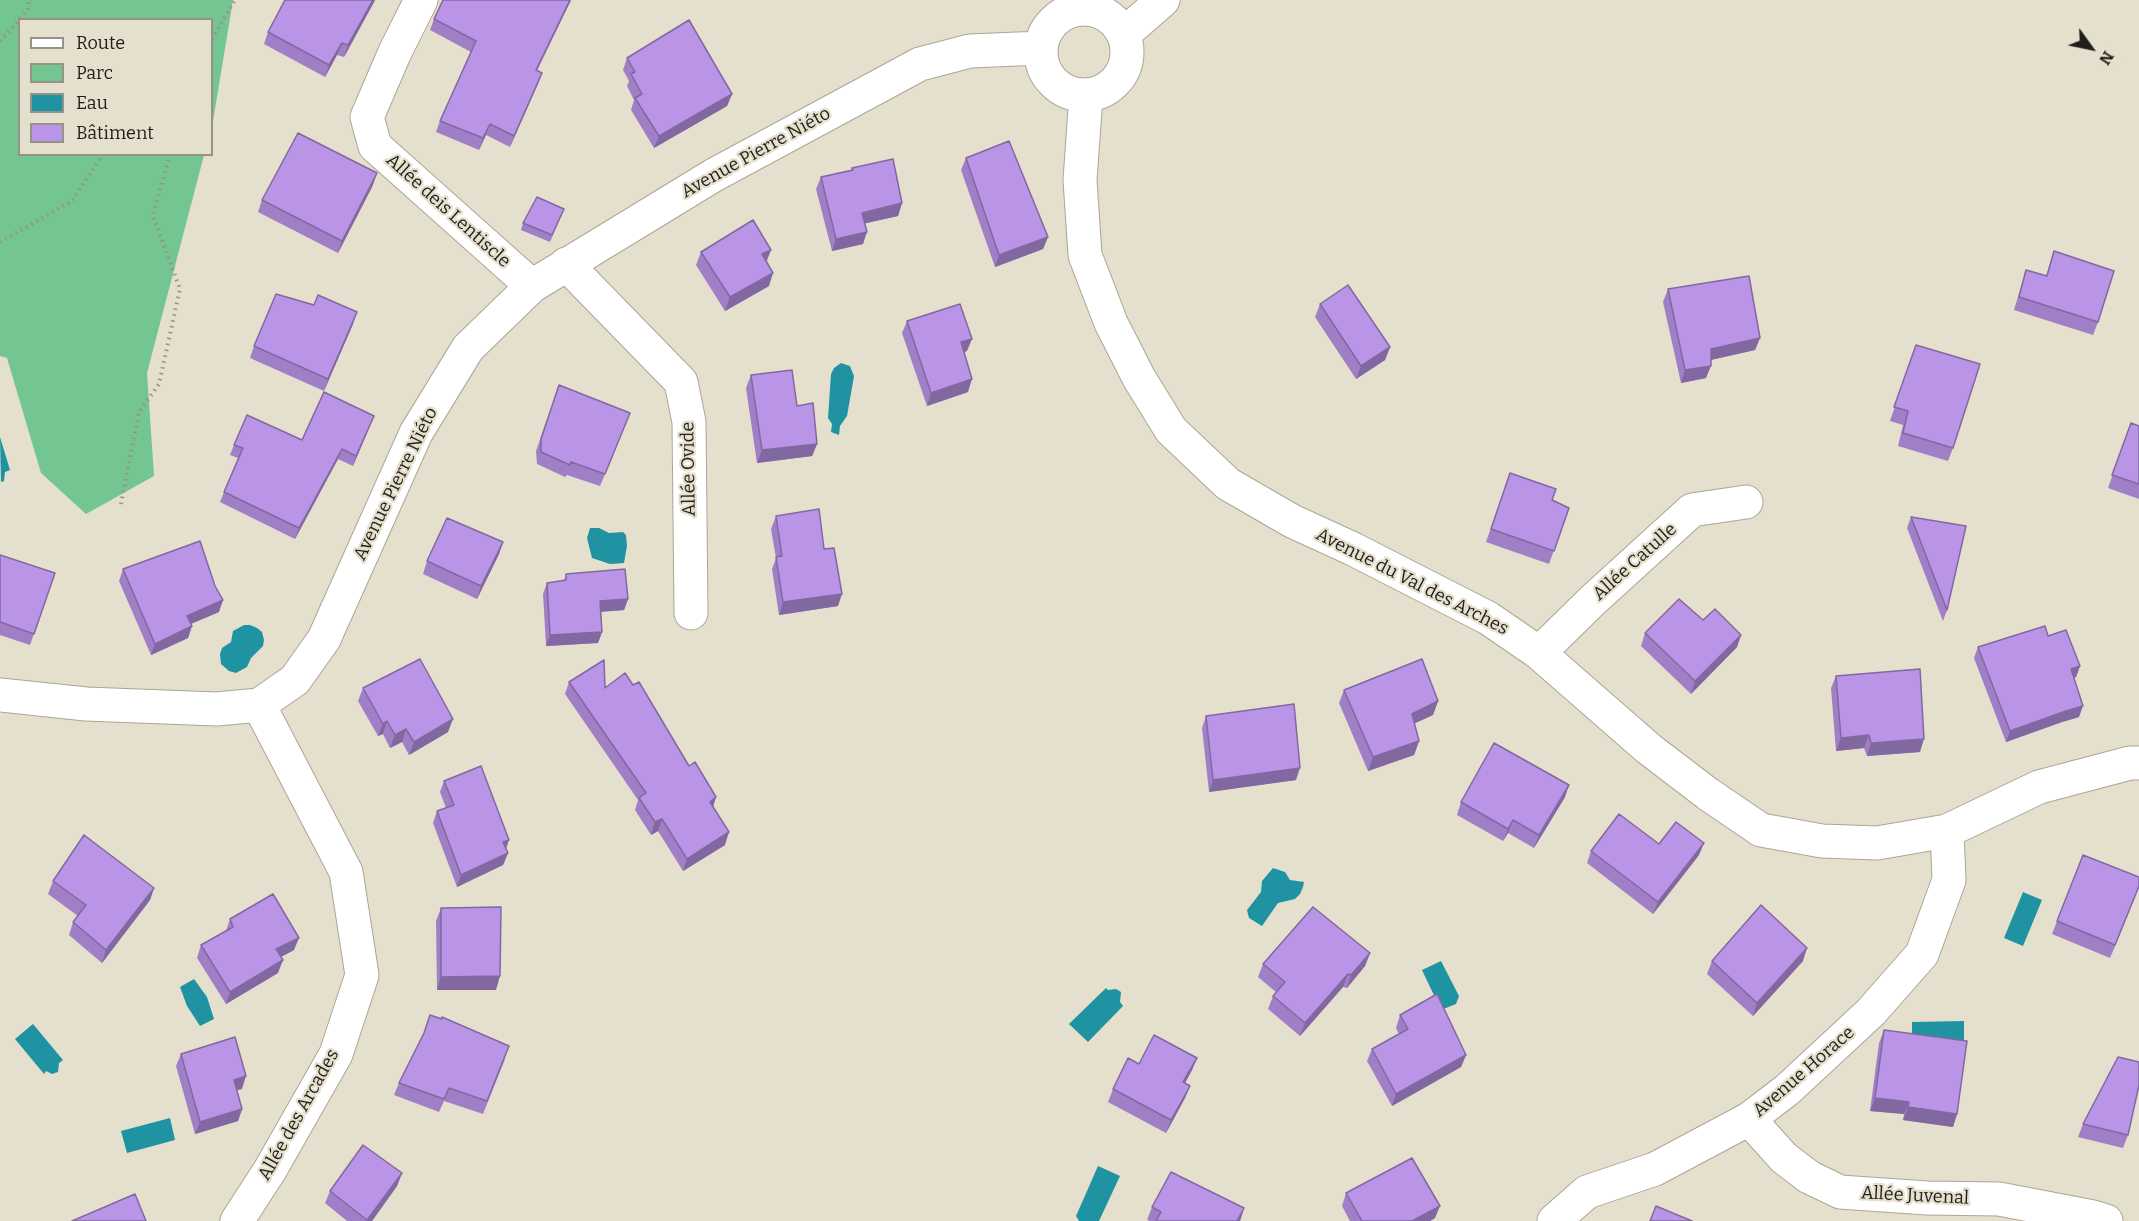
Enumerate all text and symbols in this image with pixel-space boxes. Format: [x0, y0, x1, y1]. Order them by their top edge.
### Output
legend [18, 18, 213, 156]
north arrow [2061, 18, 2121, 78]
text: Route [76, 32, 125, 54]
text: N [2095, 48, 2118, 68]
text: Parc [76, 62, 113, 84]
text: Eau [76, 92, 108, 114]
street label: Avenue Pierre Niéto [678, 103, 834, 203]
text: Bâtiment [76, 122, 154, 144]
street label: Allée deis Lentiscle [381, 150, 515, 272]
street label: Avenue Pierre Niéto [350, 404, 442, 564]
street label: Allée Ovide [677, 422, 701, 516]
street label: Allée Catulle [1589, 519, 1681, 605]
street label: Avenue du Val des Arches [1312, 524, 1512, 640]
street label: Avenue Horace [1749, 1022, 1859, 1122]
street label: Allée des Arcades [254, 1046, 344, 1184]
street label: Allée Juvenal [1860, 1182, 1970, 1210]

